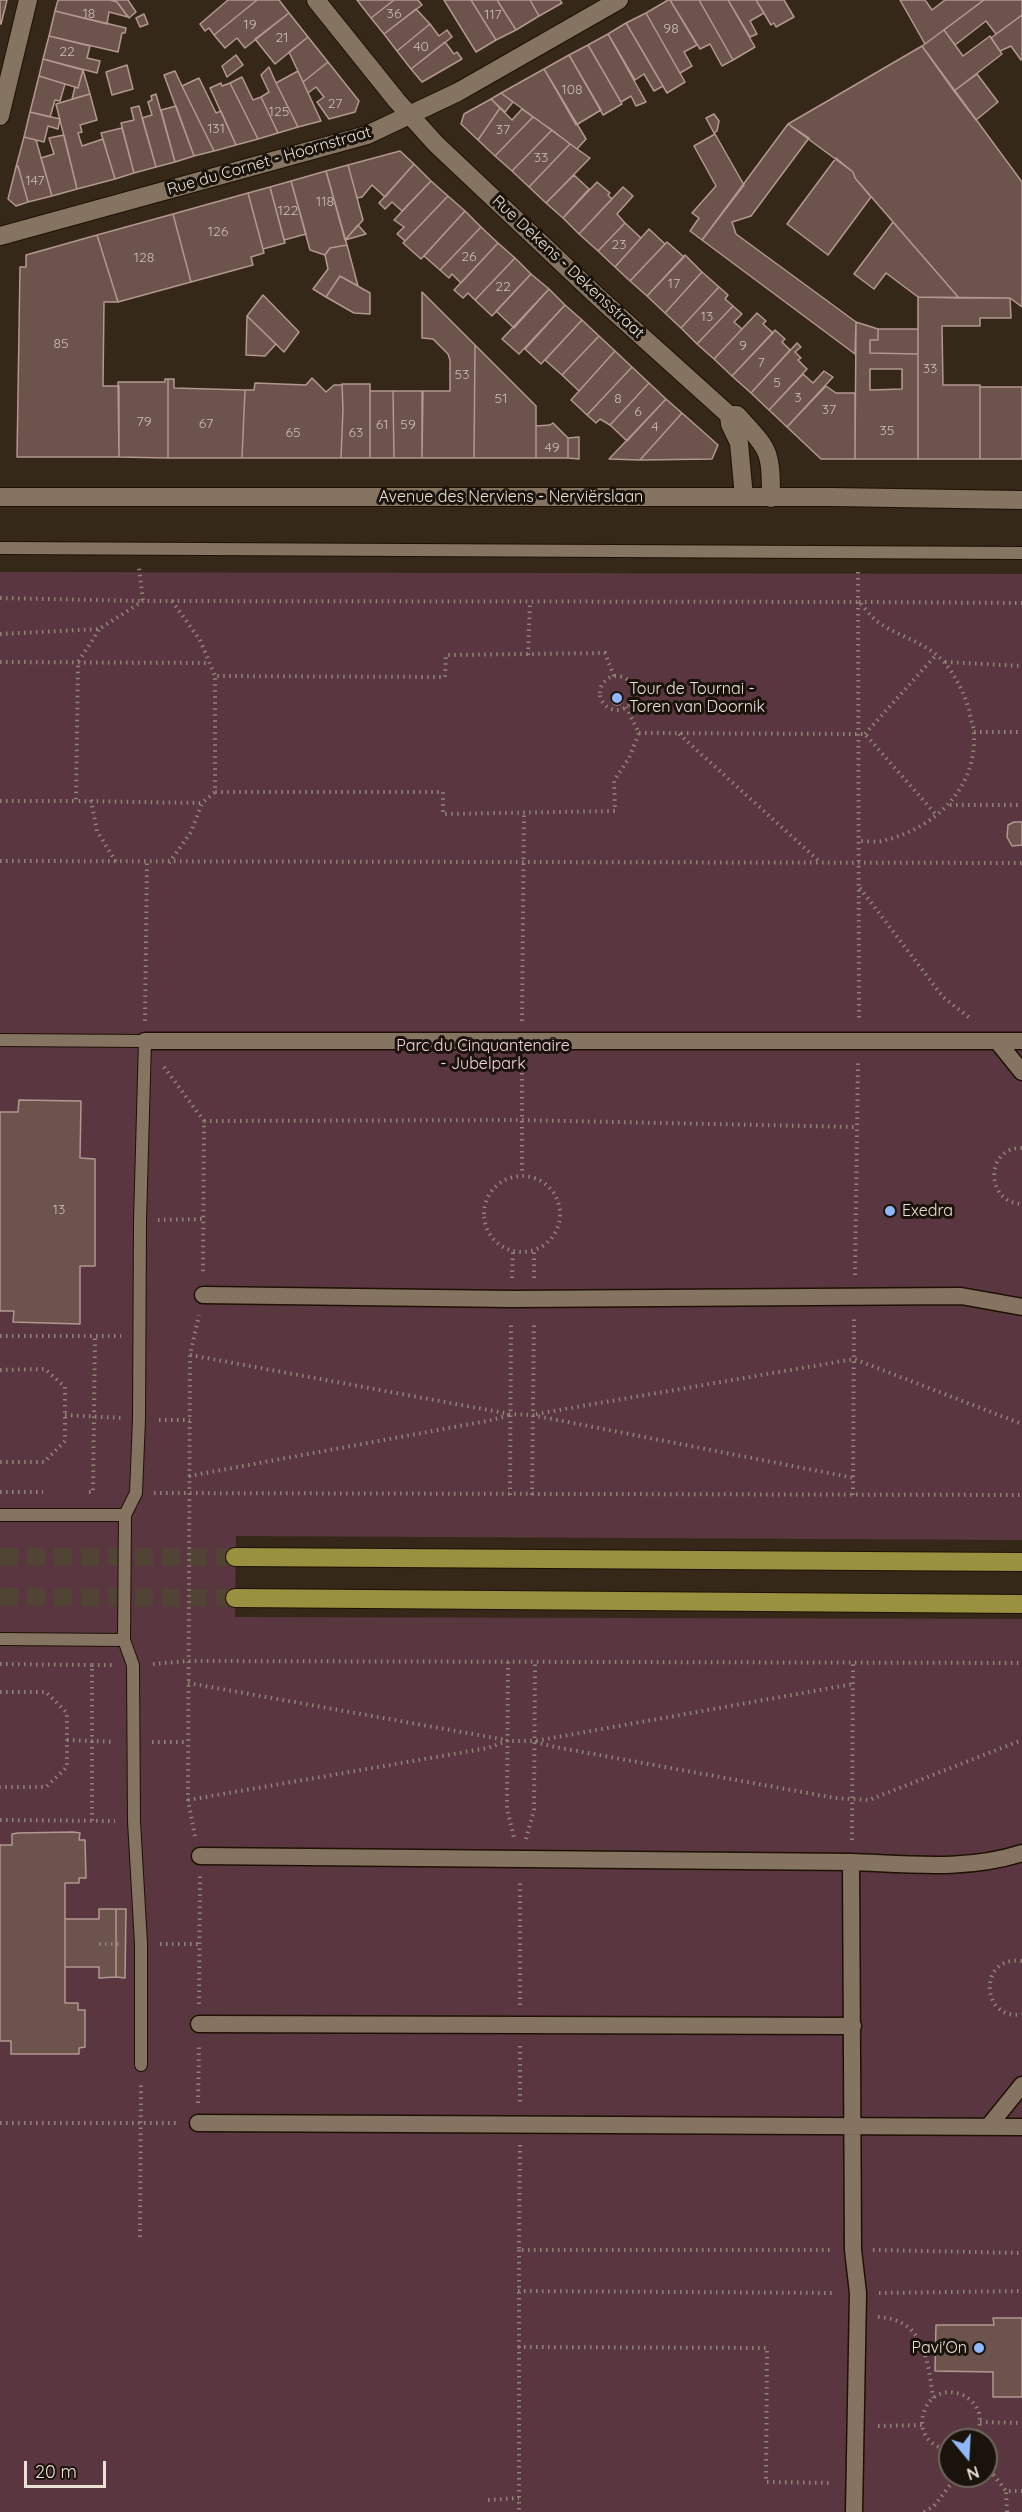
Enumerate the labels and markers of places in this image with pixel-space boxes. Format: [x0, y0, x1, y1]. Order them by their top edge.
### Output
place label: Tour de Tournai - Toren van Doornik [629, 679, 765, 717]
marker: Tour de Tournai - Toren van Doornik [610, 691, 624, 705]
place label: Exedra [902, 1201, 953, 1221]
marker: Exedra [883, 1204, 897, 1218]
place label: Pavi'On [912, 2338, 967, 2358]
marker: Pavi'On [972, 2341, 986, 2355]

